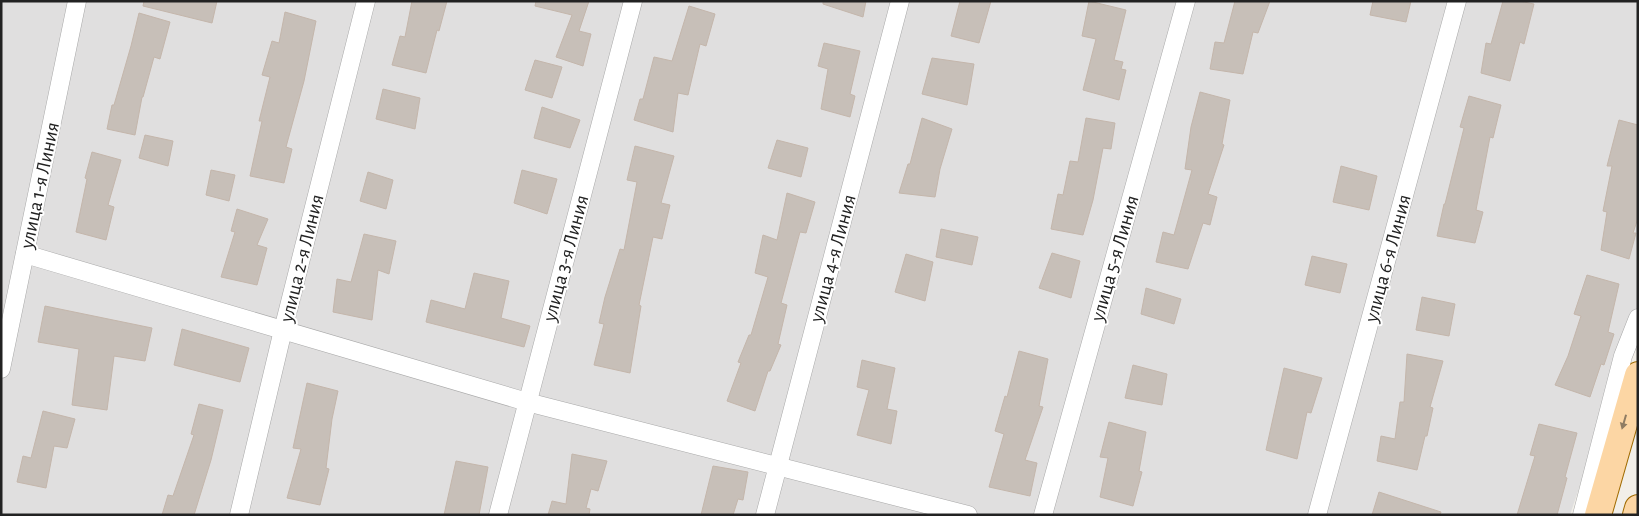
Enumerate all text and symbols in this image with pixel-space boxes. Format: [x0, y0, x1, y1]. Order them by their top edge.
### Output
street label: улица 1-я Линия [17, 120, 63, 251]
street label: улица 2-я Линия [276, 192, 328, 325]
street label: улица 4-я Линия [806, 192, 860, 325]
street label: улица 6-я Линия [1361, 192, 1415, 325]
street label: улица 3-я Линия [539, 193, 592, 325]
street label: улица 5-я Линия [1087, 193, 1143, 325]
one-way arrow [1620, 415, 1628, 430]

